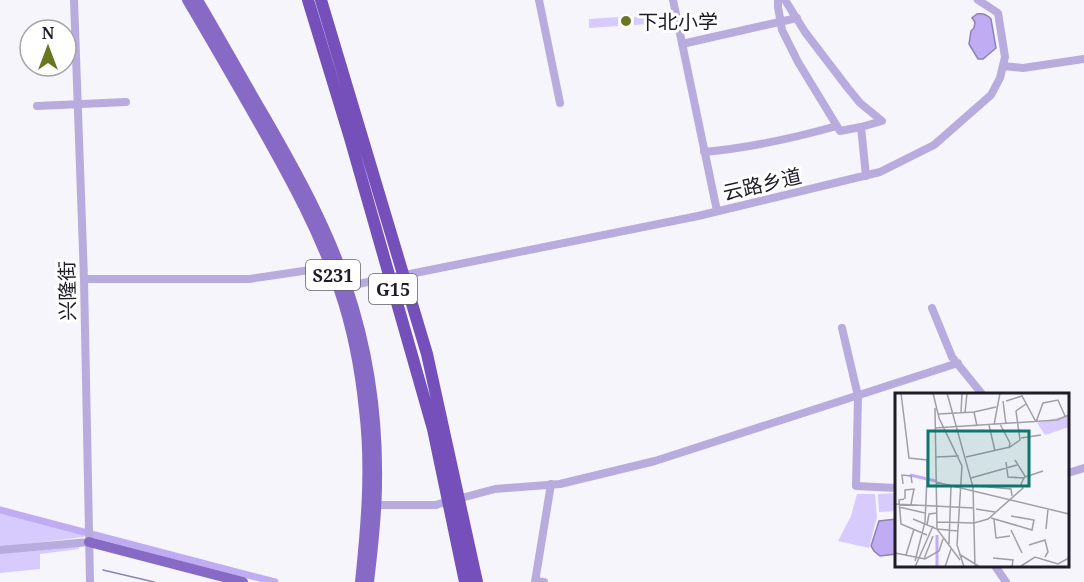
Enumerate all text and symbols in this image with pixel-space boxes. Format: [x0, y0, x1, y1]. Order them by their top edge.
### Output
place label: 下北小学 [638, 8, 718, 35]
marker: 下北小学 [619, 14, 633, 28]
north arrow [18, 18, 78, 78]
text: N [42, 22, 55, 44]
street label: 云路乡道 [720, 162, 804, 206]
road number: S231 [306, 260, 360, 290]
street label: 兴隆街 [53, 261, 81, 321]
road number: G15 [369, 274, 417, 304]
inset map [895, 393, 1069, 567]

